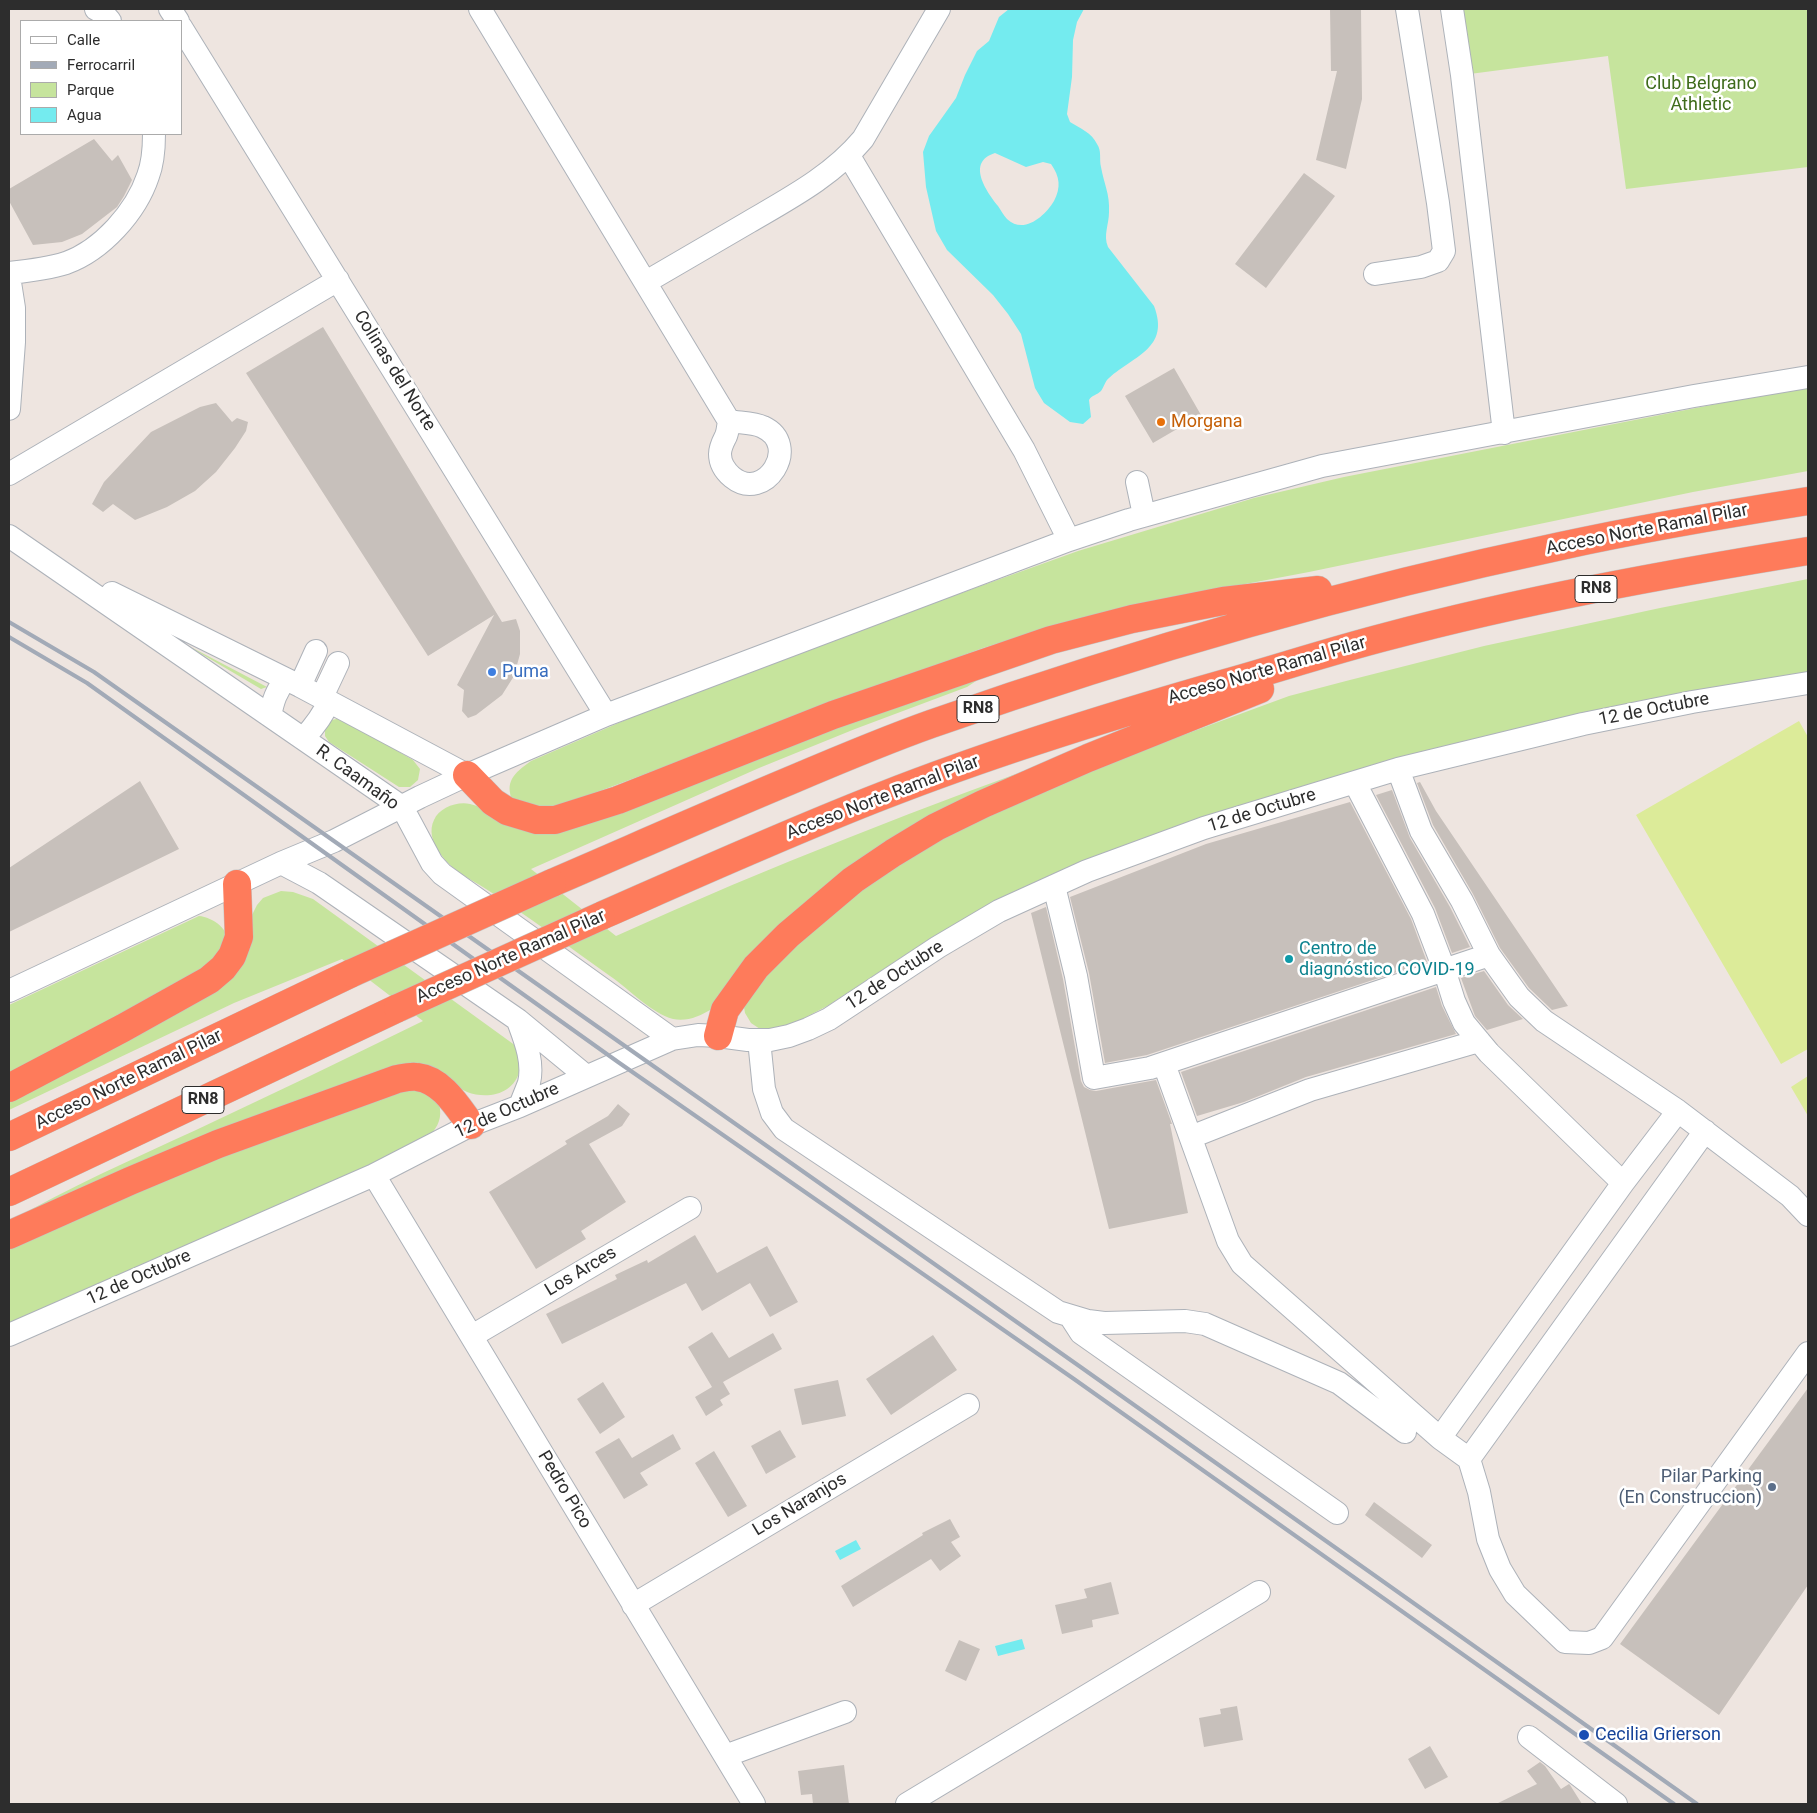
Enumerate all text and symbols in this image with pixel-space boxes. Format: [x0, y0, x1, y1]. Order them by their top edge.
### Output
legend [20, 20, 182, 135]
text: Calle [67, 31, 100, 49]
text: Ferrocarril [67, 56, 135, 74]
park label: Club Belgrano Athletic [1645, 73, 1757, 116]
text: Parque [67, 81, 114, 99]
text: Agua [67, 106, 102, 124]
street label: Colinas del Norte [348, 307, 440, 435]
place label: Morgana [1171, 411, 1243, 433]
marker: Morgana [1155, 416, 1167, 428]
street label: Acceso Norte Ramal Pilar [1544, 500, 1750, 560]
road number: RN8 [1575, 576, 1617, 602]
street label: Acceso Norte Ramal Pilar [1165, 632, 1369, 710]
place label: Puma [502, 661, 549, 683]
marker: Puma [486, 666, 498, 678]
street label: 12 de Octubre [1597, 689, 1711, 731]
road number: RN8 [957, 696, 999, 722]
street label: R. Caamaño [311, 741, 403, 815]
street label: Acceso Norte Ramal Pilar [783, 751, 983, 845]
street label: 12 de Octubre [1205, 784, 1319, 838]
street label: Acceso Norte Ramal Pilar [413, 905, 609, 1009]
street label: 12 de Octubre [842, 936, 948, 1016]
place label: Centro de diagnóstico COVID-19 [1299, 938, 1475, 981]
marker: Centro de diagnóstico COVID-19 [1283, 953, 1295, 965]
street label: Acceso Norte Ramal Pilar [32, 1025, 226, 1135]
street label: 12 de Octubre [451, 1078, 563, 1144]
road number: RN8 [182, 1086, 224, 1114]
street label: Los Arces [541, 1242, 621, 1302]
street label: 12 de Octubre [83, 1245, 195, 1311]
street label: Pedro Pico [532, 1447, 596, 1533]
place label: Pilar Parking (En Construccion) [1618, 1466, 1762, 1508]
street label: Los Naranjos [749, 1469, 851, 1541]
marker: Pilar Parking (En Construccion) [1766, 1481, 1778, 1493]
place label: Cecilia Grierson [1595, 1724, 1721, 1746]
marker: Cecilia Grierson [1577, 1728, 1591, 1742]

